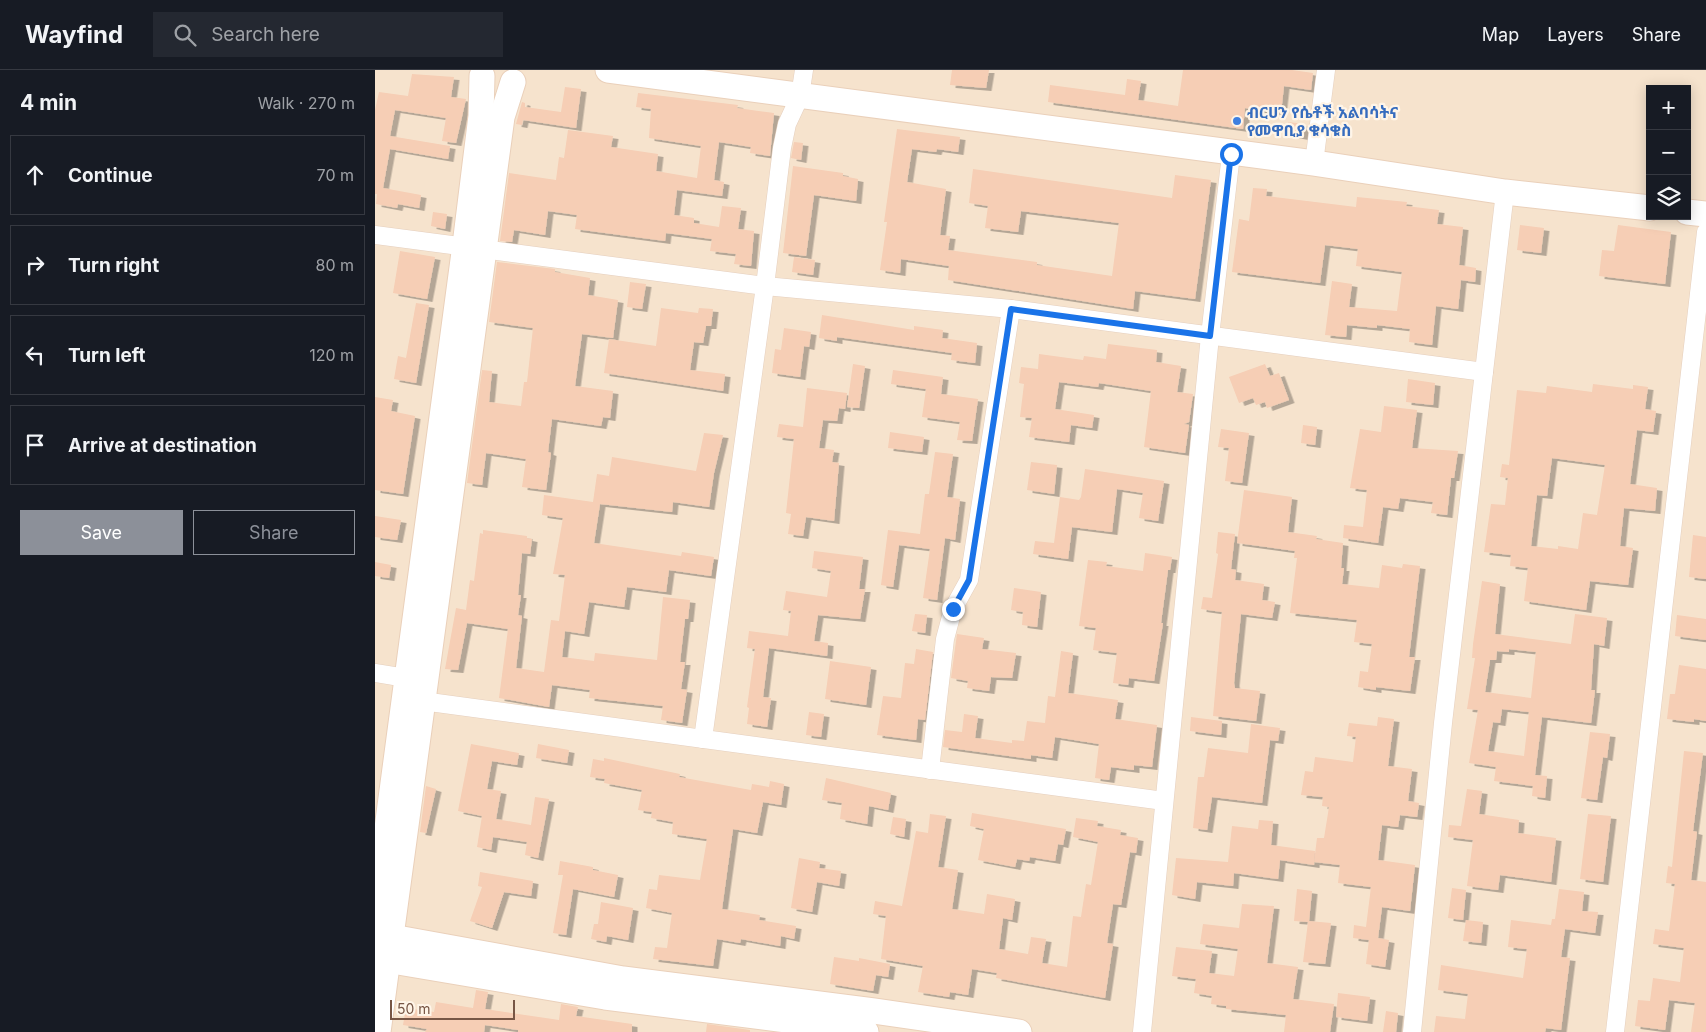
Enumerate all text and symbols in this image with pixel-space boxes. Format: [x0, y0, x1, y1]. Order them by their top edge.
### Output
search box [153, 12, 503, 57]
text: Wayfind [25, 20, 123, 49]
icon: search [171, 21, 199, 49]
text: Search here [211, 23, 320, 46]
text: Map [1482, 24, 1519, 45]
text: Layers [1547, 24, 1604, 45]
text: Share [1632, 24, 1681, 45]
map controls [1646, 85, 1691, 220]
button: + [1646, 85, 1691, 130]
text: 4 min [20, 90, 77, 115]
text: Walk · 270 m [258, 93, 355, 113]
place label: ብርሀን የሴቶች አልባሳትና የመዋቢያ ቁሳቁስ [1247, 102, 1398, 140]
marker: ብርሀን የሴቶች አልባሳትና የመዋቢያ ቁሳቁስ [1231, 115, 1243, 127]
button: − [1646, 130, 1691, 175]
route start [1220, 143, 1243, 166]
icon: ahead [21, 161, 49, 189]
text: Continue [68, 164, 153, 187]
text: 70 m [317, 165, 354, 185]
button: layers [1646, 175, 1691, 220]
icon: right [21, 251, 49, 279]
text: Turn right [68, 254, 159, 277]
text: 80 m [315, 255, 354, 275]
icon: left [21, 341, 49, 369]
text: Turn left [68, 344, 146, 367]
text: 120 m [309, 345, 354, 365]
icon: arrive [21, 431, 49, 459]
text: Arrive at destination [68, 434, 257, 457]
button: Save [20, 510, 183, 555]
button: Share [193, 510, 355, 555]
route end [942, 598, 965, 621]
scale bar [390, 997, 515, 1020]
text: 50 m [397, 1000, 431, 1017]

